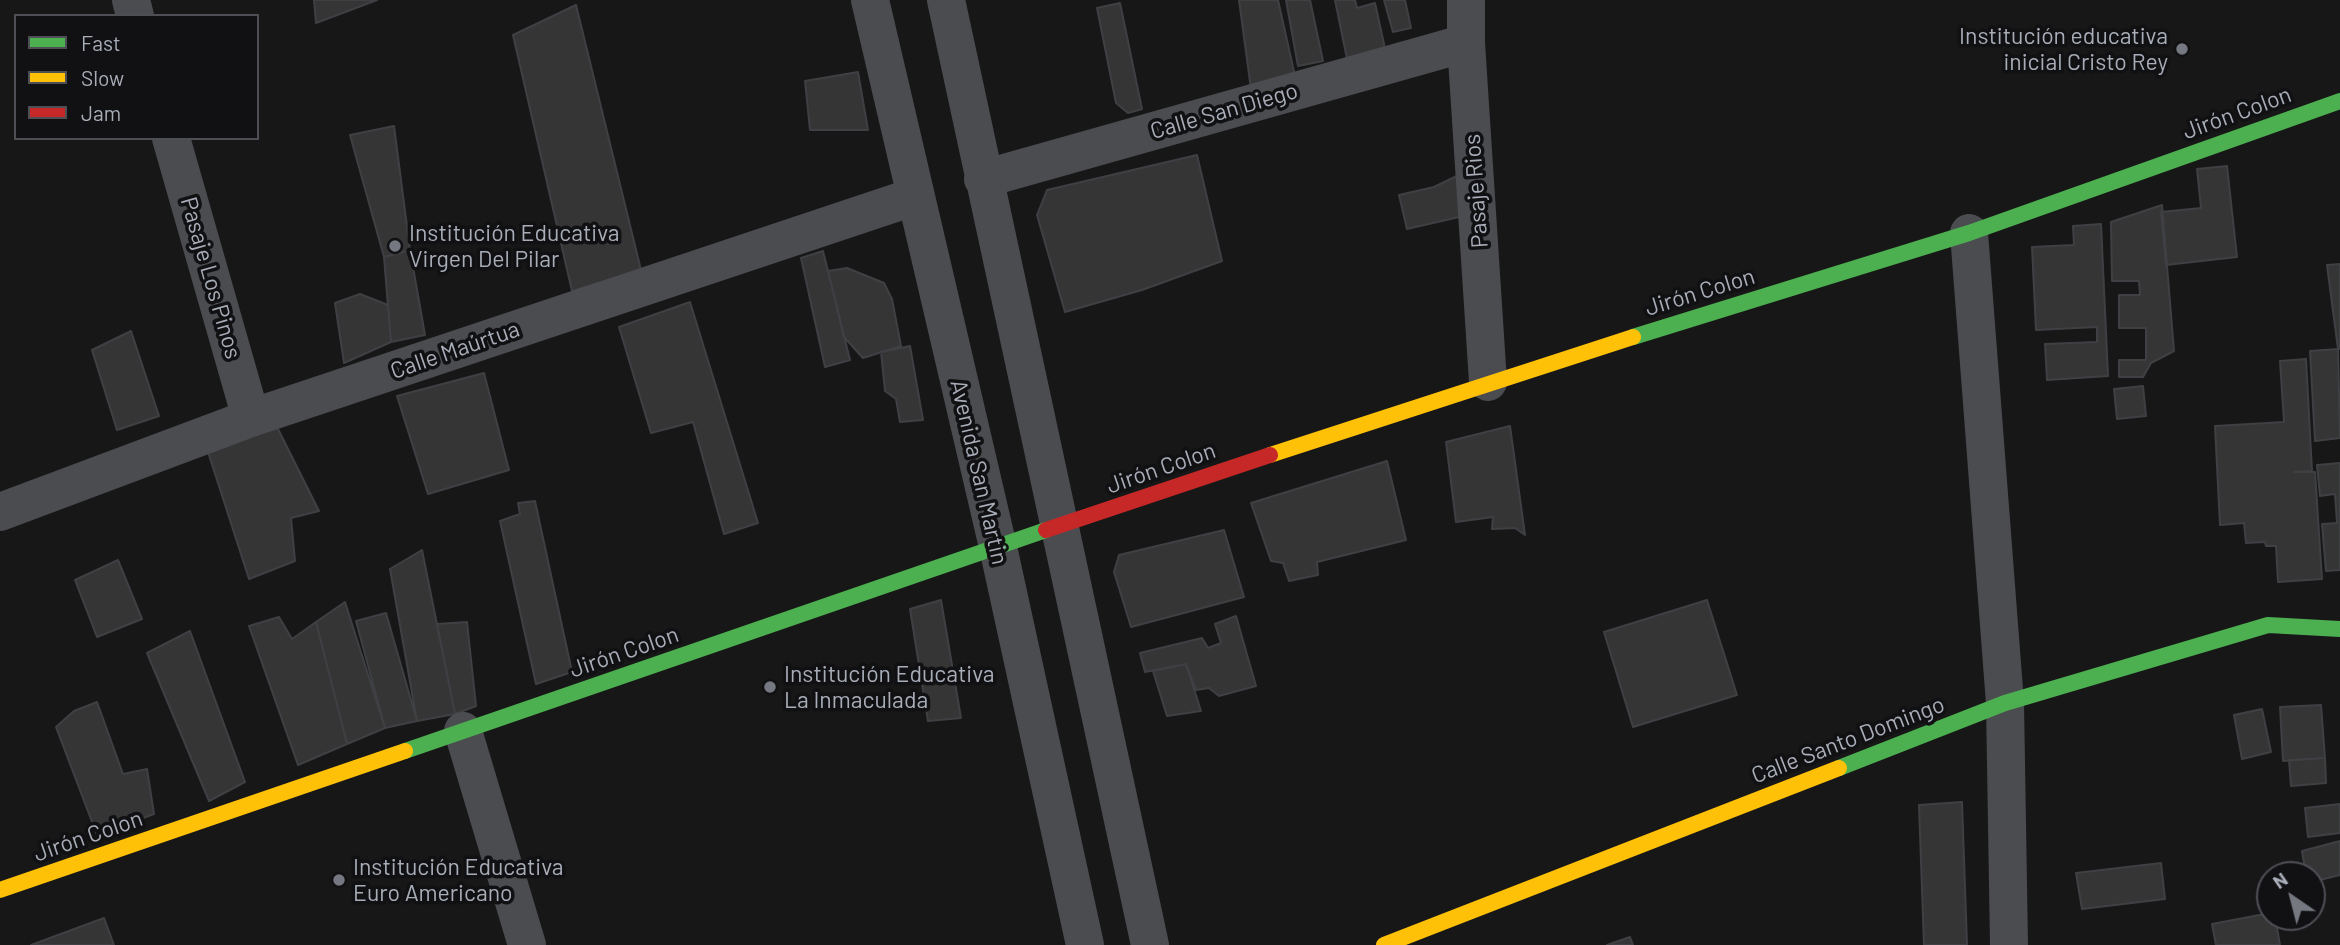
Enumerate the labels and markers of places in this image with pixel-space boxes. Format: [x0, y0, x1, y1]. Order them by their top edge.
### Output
place label: Institución educativa inicial Cristo Rey [1959, 22, 2168, 76]
marker: Institución educativa inicial Cristo Rey [2174, 41, 2190, 57]
place label: Institución Educativa Virgen Del Pilar [409, 219, 620, 273]
marker: Institución Educativa Virgen Del Pilar [387, 238, 403, 254]
place label: Institución Educativa La Inmaculada [784, 660, 995, 714]
marker: Institución Educativa La Inmaculada [762, 679, 778, 695]
place label: Institución Educativa Euro Americano [353, 853, 564, 907]
marker: Institución Educativa Euro Americano [331, 872, 347, 888]

